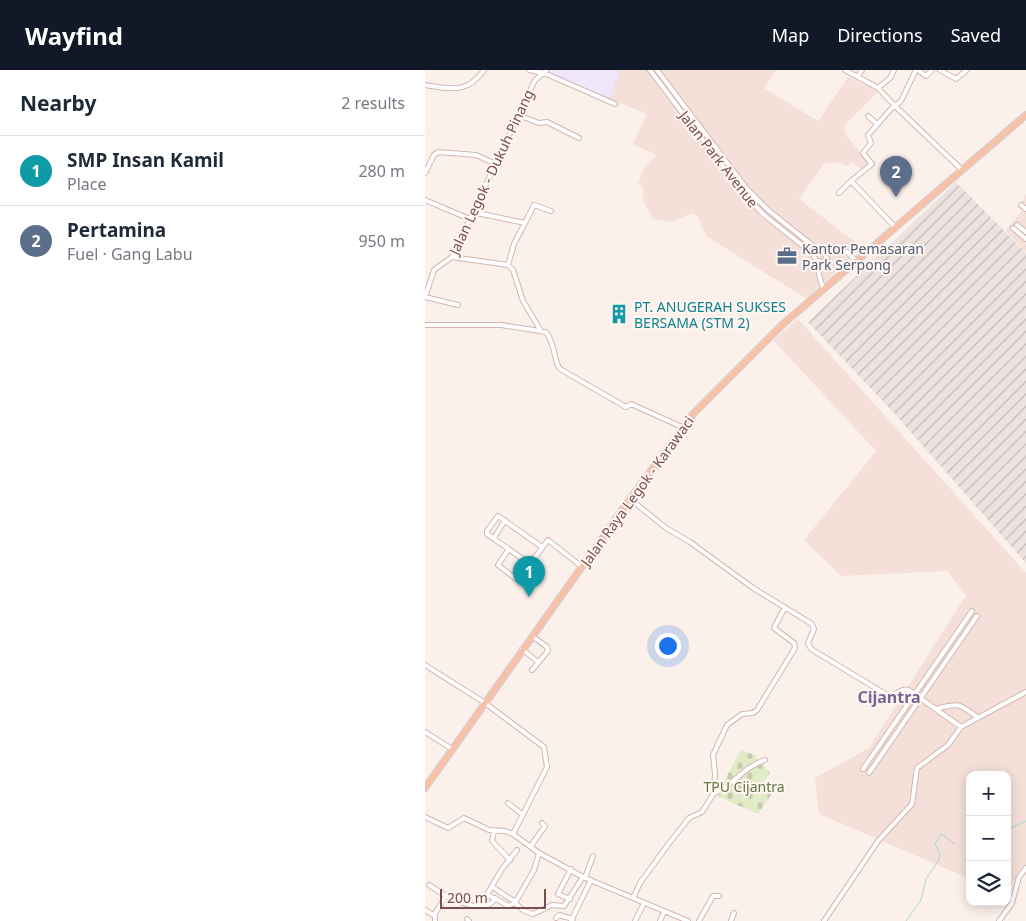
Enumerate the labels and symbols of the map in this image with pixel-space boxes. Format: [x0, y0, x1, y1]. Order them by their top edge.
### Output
street label: Jalan Legok - Dukuh Pinang [443, 86, 538, 259]
street label: Jalan Park Avenue [674, 105, 763, 211]
pin: 2 [880, 156, 912, 197]
place label: Kantor Pemasaran Park Serpong [802, 239, 924, 274]
office icon: Kantor Pemasaran Park Serpong [776, 245, 798, 267]
place label: PT. ANUGERAH SUKSES BERSAMA (STM 2) [634, 297, 786, 332]
building icon: PT. ANUGERAH SUKSES BERSAMA (STM 2) [608, 303, 630, 325]
street label: Jalan Raya Legok - Karawaci [575, 412, 698, 572]
pin: 1 [513, 556, 545, 597]
your location [655, 633, 681, 659]
district label: Cijantra [857, 686, 921, 708]
park label: TPU Cijantra [703, 777, 785, 796]
scale bar [440, 886, 546, 909]

